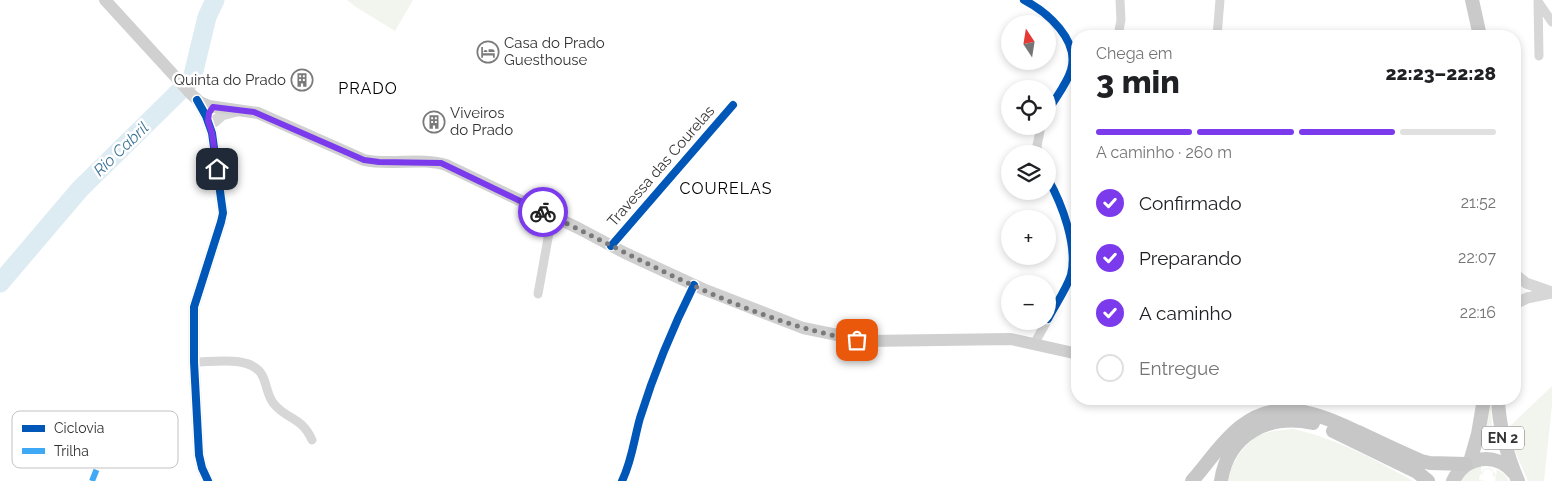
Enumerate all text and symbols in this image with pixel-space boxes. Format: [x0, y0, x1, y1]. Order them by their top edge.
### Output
north arrow [1001, 15, 1056, 70]
map controls [1001, 15, 1056, 330]
place label: Casa do Prado Guesthouse [504, 34, 605, 69]
hotel icon: Casa do Prado Guesthouse [476, 40, 500, 64]
text: Chega em [1096, 44, 1172, 63]
text: 22:23–22:28 [1385, 62, 1496, 84]
text: 3 min [1096, 63, 1180, 100]
building icon: Quinta do Prado [290, 68, 314, 92]
place label: Quinta do Prado [174, 71, 286, 89]
district label: PRADO [338, 79, 398, 98]
button: locate [1001, 80, 1056, 135]
street label: Travessa das Courelas [604, 102, 718, 230]
place label: Viveiros do Prado [450, 104, 513, 139]
building icon: Viveiros do Prado [422, 110, 446, 134]
water label: Rio Cabril [90, 118, 152, 180]
text: A caminho · 260 m [1096, 143, 1232, 162]
button: layers [1001, 145, 1056, 200]
pin [196, 148, 238, 190]
icon: home [203, 155, 231, 183]
district label: COURELAS [680, 179, 772, 198]
courier [518, 187, 568, 237]
icon: check [1096, 189, 1124, 217]
text: Confirmado [1139, 192, 1242, 214]
text: 21:52 [1461, 193, 1496, 212]
icon: bike [529, 198, 557, 226]
button: + [1001, 210, 1056, 265]
icon: check [1096, 244, 1124, 272]
text: Preparando [1139, 247, 1242, 269]
text: 22:07 [1458, 248, 1496, 267]
button: − [1001, 275, 1056, 330]
icon: check [1096, 299, 1124, 327]
text: A caminho [1139, 302, 1232, 324]
text: 22:16 [1460, 303, 1496, 322]
pin [836, 319, 878, 361]
icon: bag [843, 326, 871, 354]
text: Entregue [1139, 357, 1220, 379]
legend [12, 411, 178, 468]
text: Ciclovia [54, 420, 104, 436]
road number: EN 2 [1482, 426, 1524, 449]
text: Trilha [54, 443, 89, 459]

